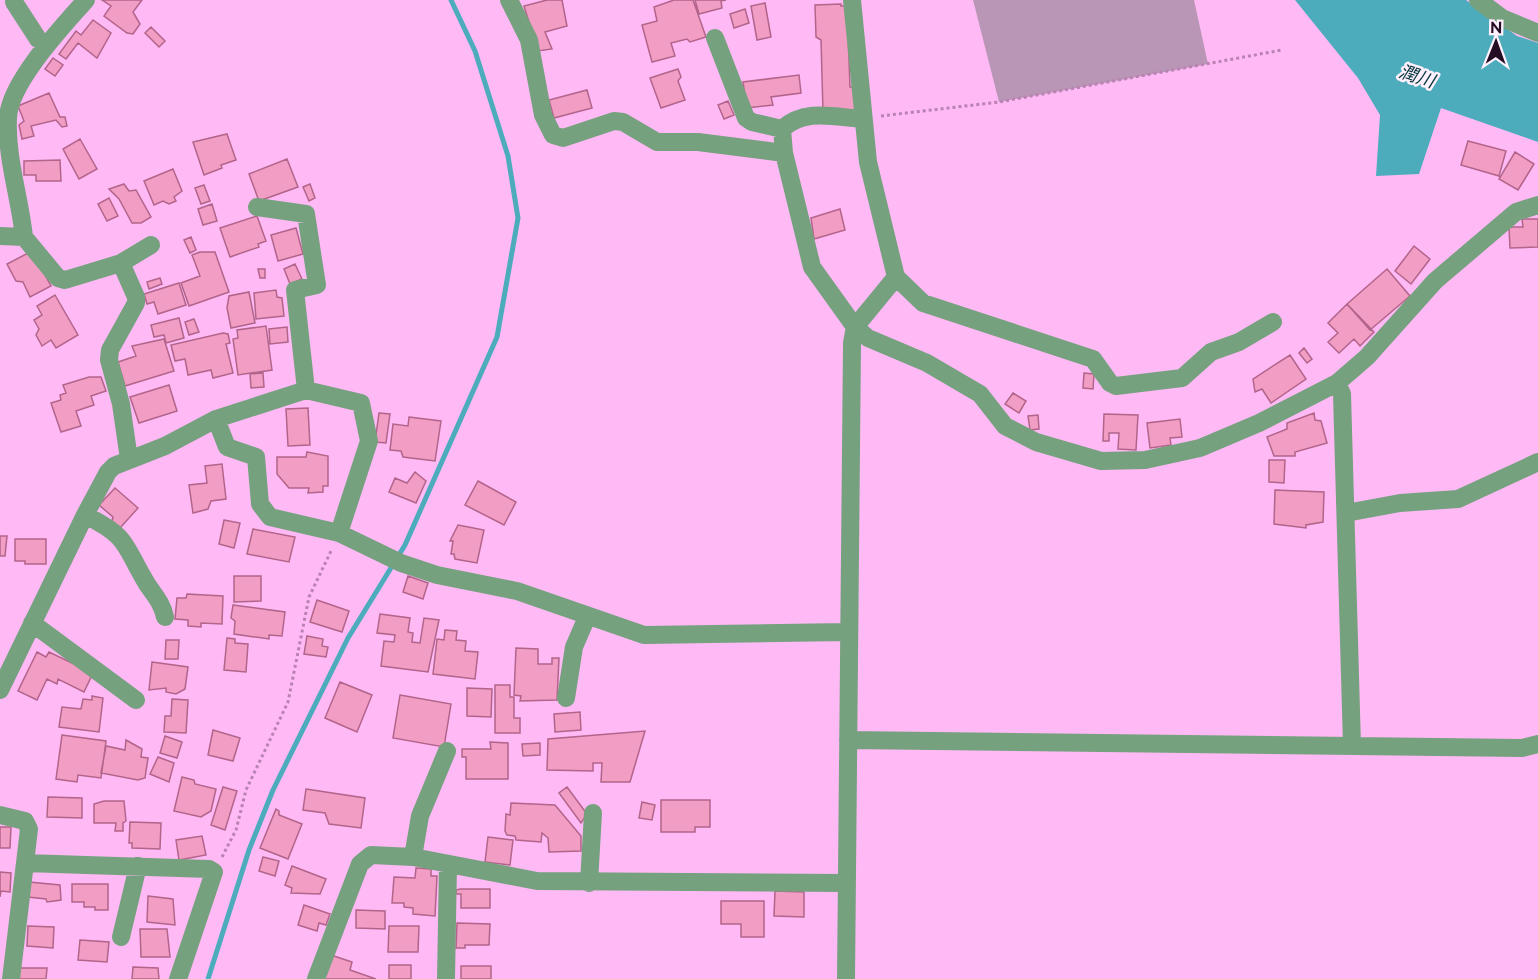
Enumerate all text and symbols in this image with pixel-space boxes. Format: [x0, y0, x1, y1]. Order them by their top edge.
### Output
north arrow [1466, 12, 1526, 72]
text: N [1490, 18, 1503, 37]
water label: 潤川 [1397, 60, 1439, 92]

